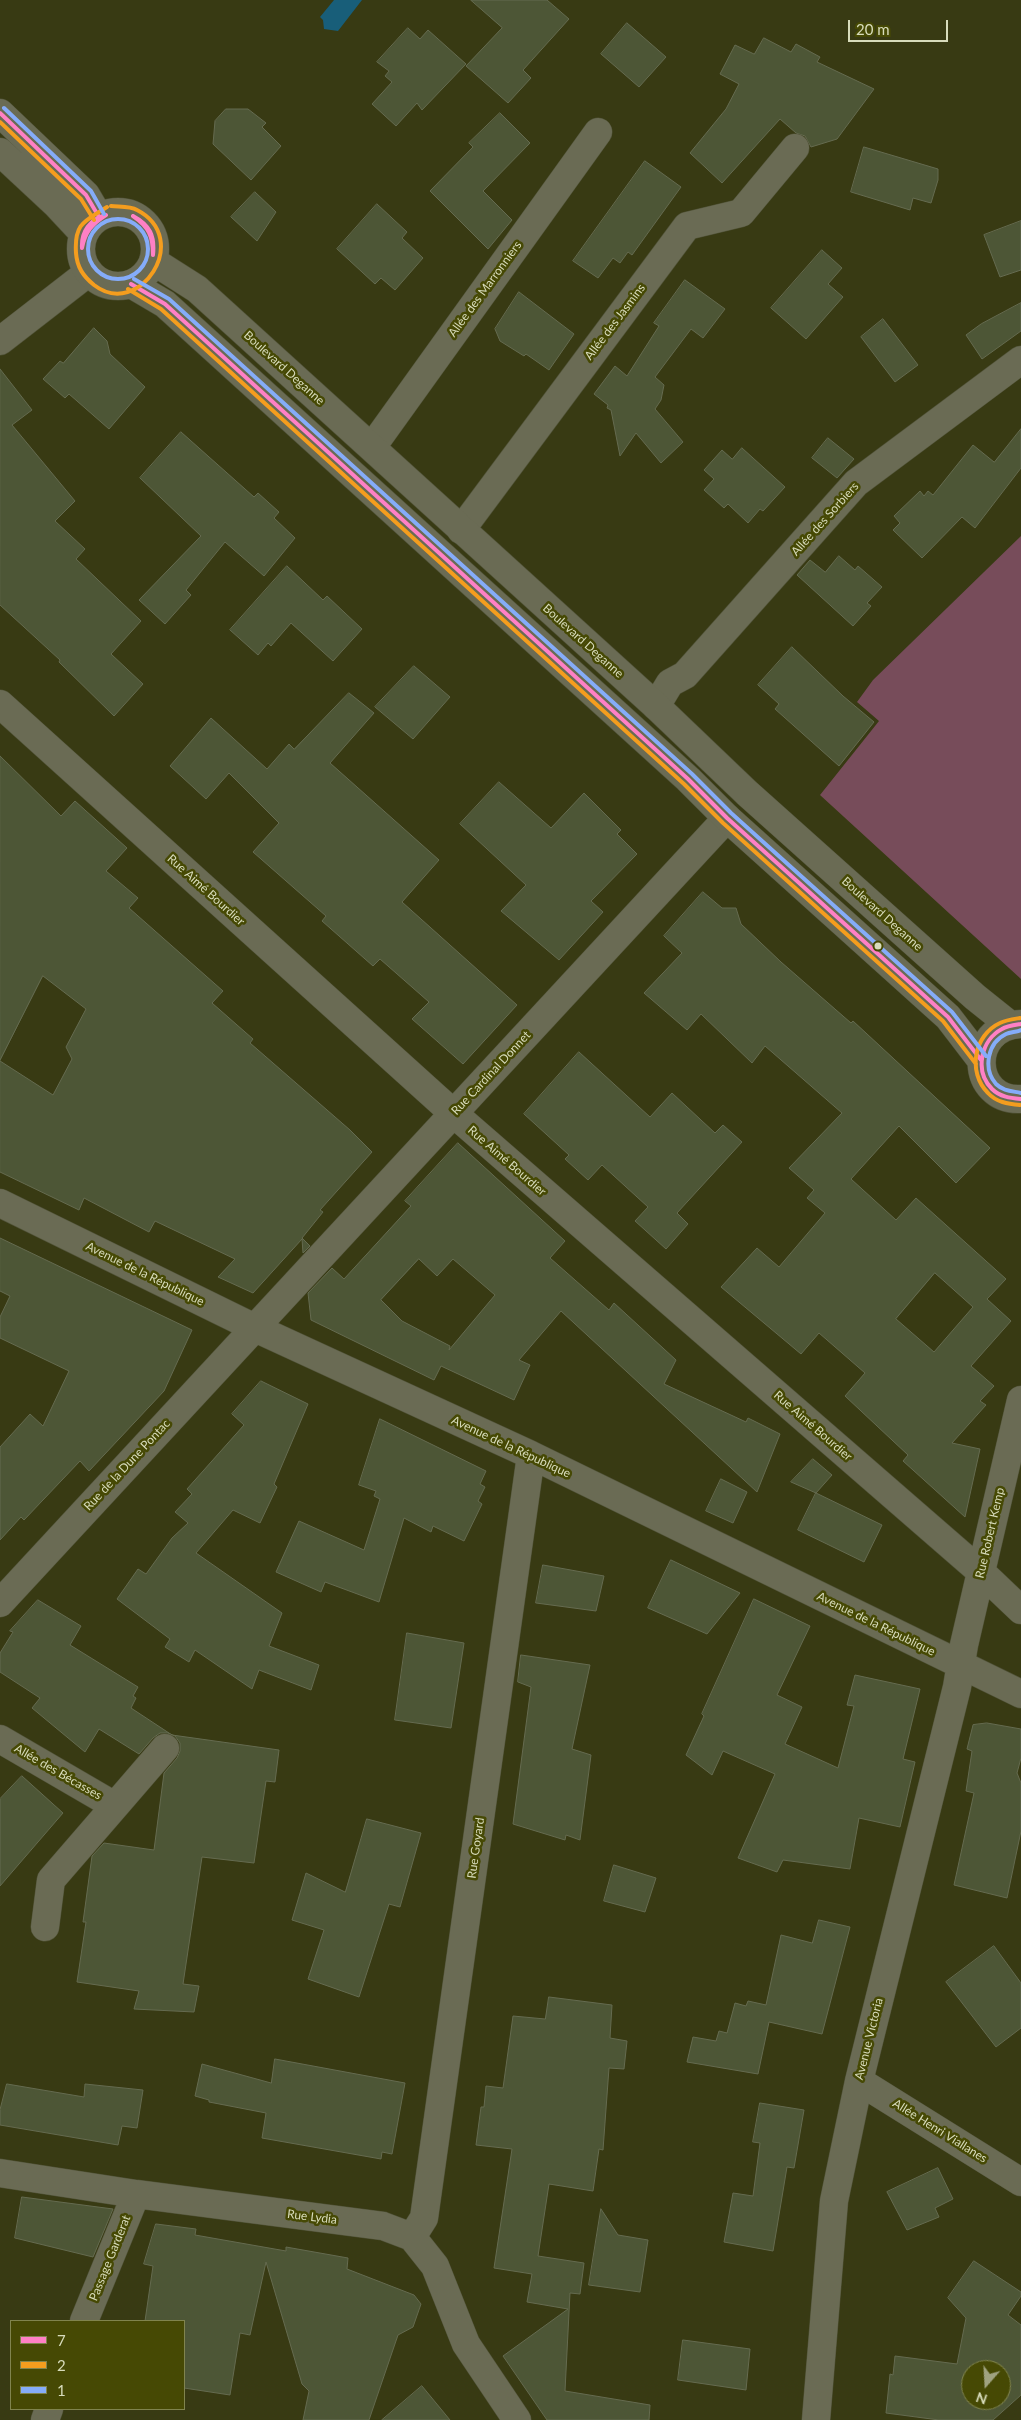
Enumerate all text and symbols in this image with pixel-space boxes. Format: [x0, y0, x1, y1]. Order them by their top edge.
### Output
scale bar [851, 10, 951, 42]
text: 20 m [856, 20, 890, 38]
street label: Allée des Marronniers [445, 238, 525, 340]
street label: Allée des Jasmins [582, 281, 648, 363]
street label: Boulevard Deganne [241, 328, 327, 408]
street label: Allée des Sorbiers [788, 479, 862, 559]
street label: Boulevard Deganne [540, 601, 626, 681]
street label: Rue Aimé Bourdier [164, 851, 248, 929]
street label: Boulevard Deganne [839, 874, 925, 954]
unlabelled marker [873, 941, 883, 951]
street label: Rue Cardinal Donnet [448, 1028, 534, 1118]
street label: Rue Aimé Bourdier [465, 1123, 549, 1199]
street label: Avenue de la République [83, 1239, 207, 1309]
street label: Rue Aimé Bourdier [771, 1388, 855, 1464]
street label: Avenue de la République [449, 1413, 573, 1481]
street label: Rue de la Dune Pontac [81, 1416, 173, 1514]
street label: Rue Robert Kemp [973, 1486, 1007, 1580]
street label: Avenue de la République [814, 1589, 938, 1659]
street label: Allée des Bécasses [12, 1741, 104, 1803]
street label: Rue Goyard [465, 1817, 487, 1879]
street label: Avenue Victoria [852, 1997, 886, 2081]
street label: Allée Henri Viallanes [890, 2096, 990, 2166]
street label: Rue Lydia [286, 2207, 338, 2227]
street label: Passage Garderat [86, 2213, 134, 2303]
legend [10, 2320, 185, 2410]
text: 7 [57, 2331, 66, 2349]
text: 2 [57, 2356, 66, 2374]
north arrow [961, 2360, 1011, 2410]
text: 1 [57, 2381, 66, 2399]
text: N [973, 2389, 989, 2409]

